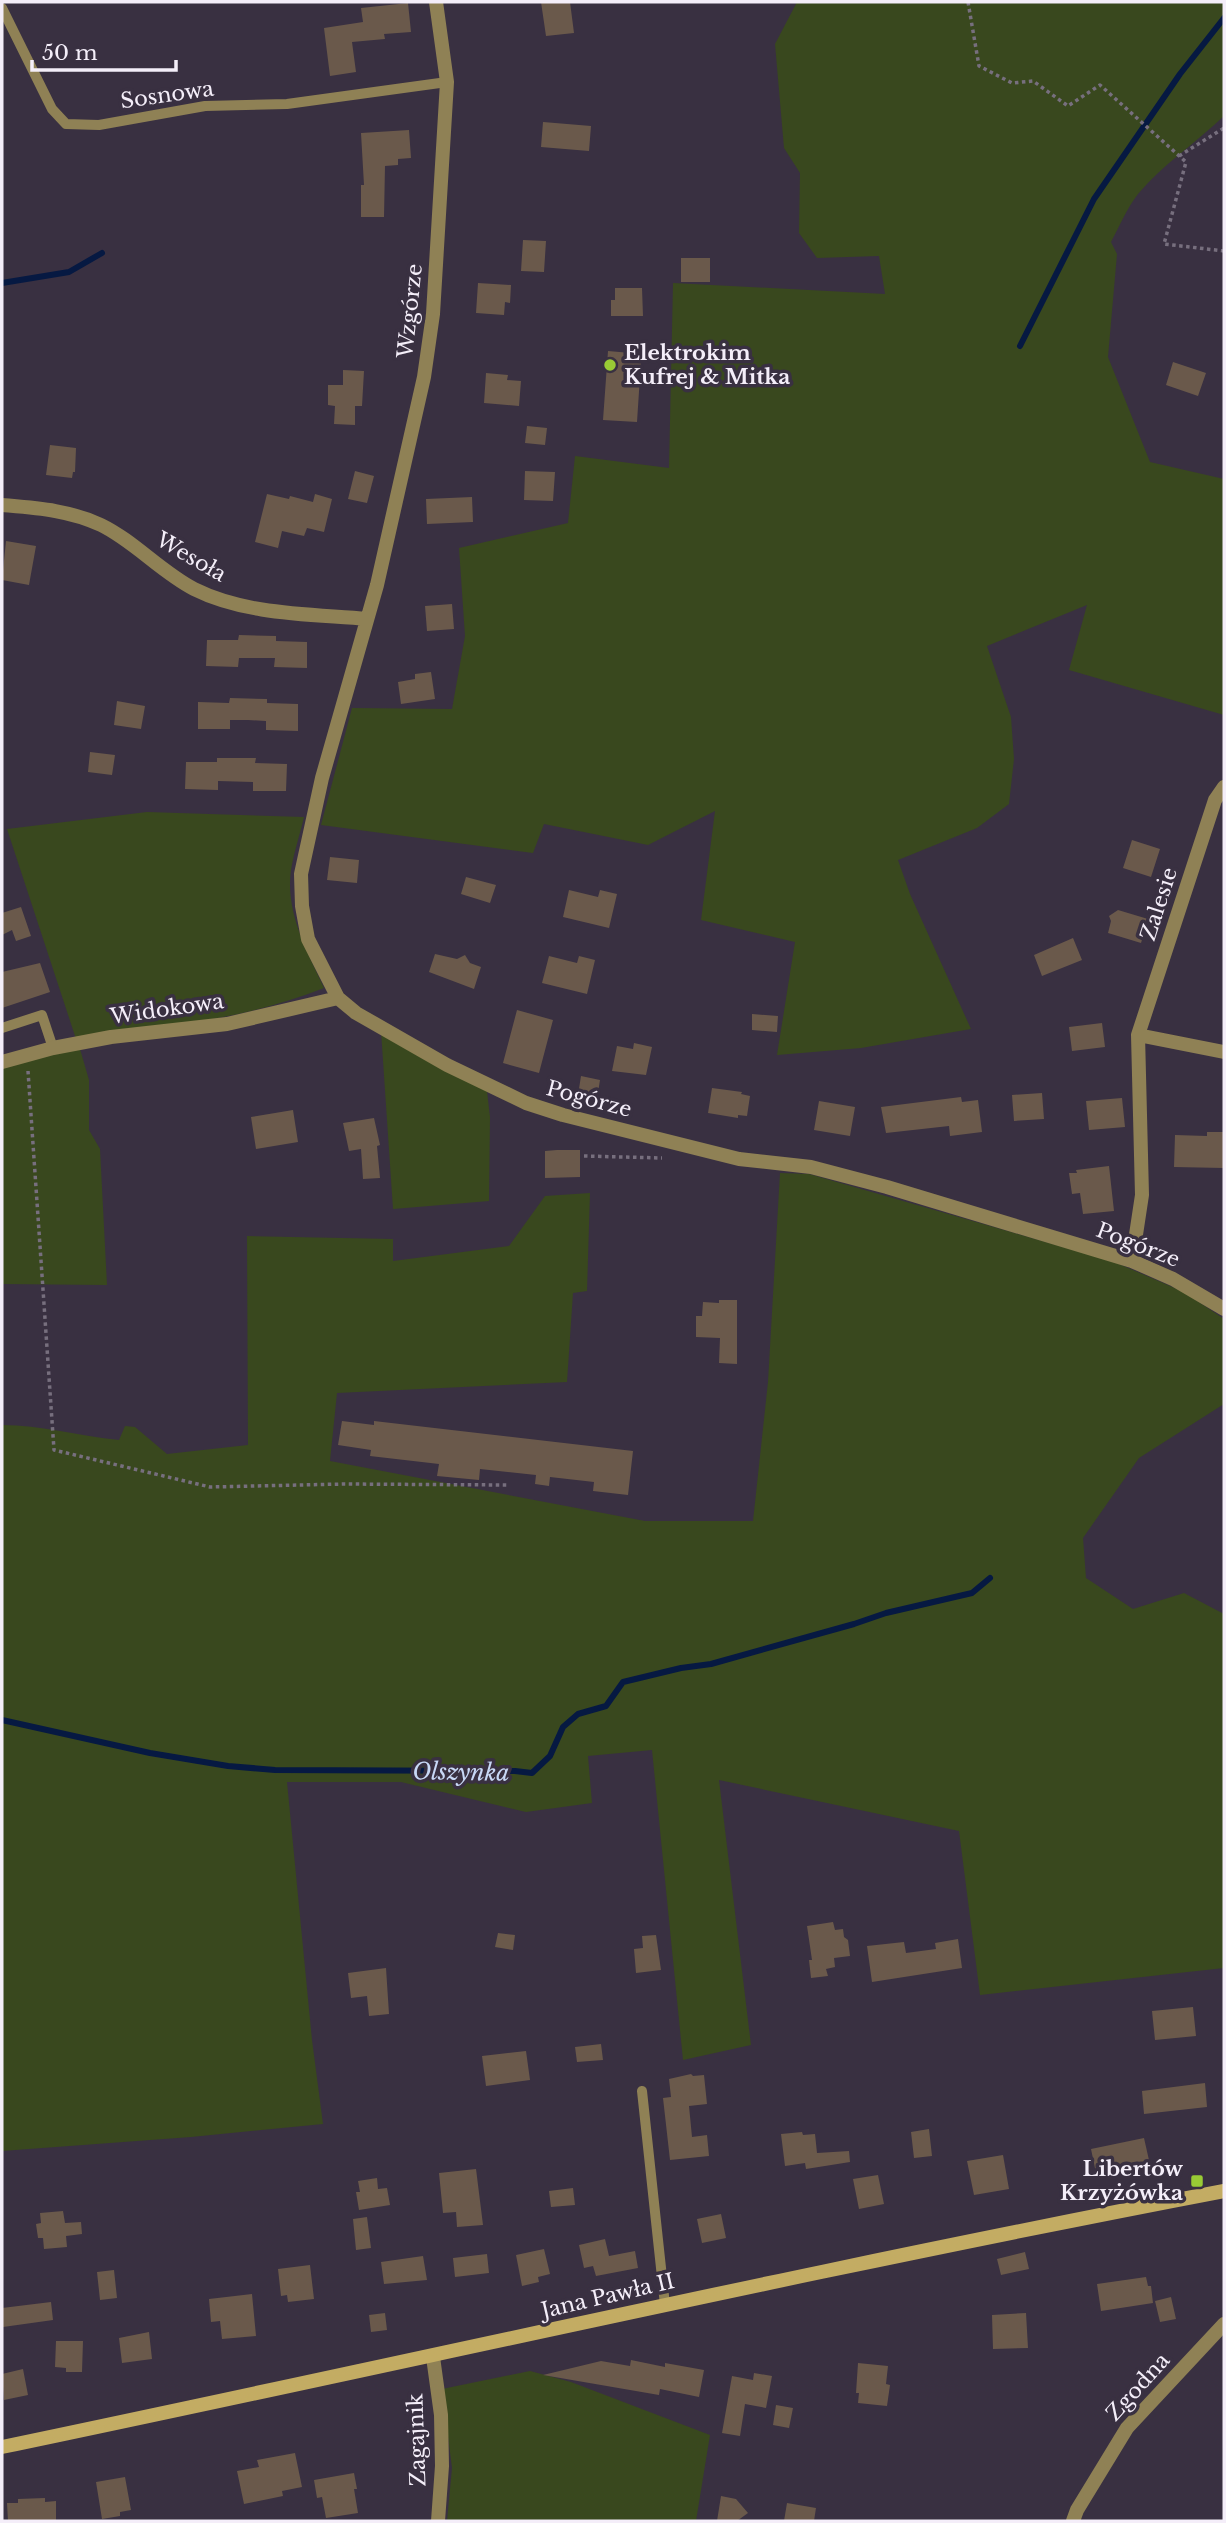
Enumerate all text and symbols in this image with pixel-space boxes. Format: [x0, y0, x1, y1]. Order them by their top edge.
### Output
scale bar [32, 28, 175, 72]
text: 50 m [42, 40, 98, 66]
street label: Sosnowa [119, 76, 216, 114]
street label: Wzgórze [392, 263, 428, 360]
place label: Elektrokim Kufrej & Mitka [624, 340, 790, 390]
marker: Elektrokim Kufrej & Mitka [602, 357, 618, 373]
street label: Wesoła [150, 526, 231, 588]
street label: Zalesie [1135, 864, 1183, 944]
street label: Widokowa [108, 988, 226, 1030]
street label: Pogórze [543, 1075, 635, 1123]
street label: Pogórze [1092, 1217, 1184, 1273]
water label: Olszynka [412, 1757, 510, 1787]
place label: Libertów Krzyżówka [1060, 2156, 1183, 2206]
marker: Libertów Krzyżówka [1189, 2173, 1205, 2189]
street label: Jana Pawła II [536, 2268, 677, 2325]
street label: Zgodna [1101, 2347, 1176, 2426]
street label: Zagajnik [402, 2393, 432, 2487]

